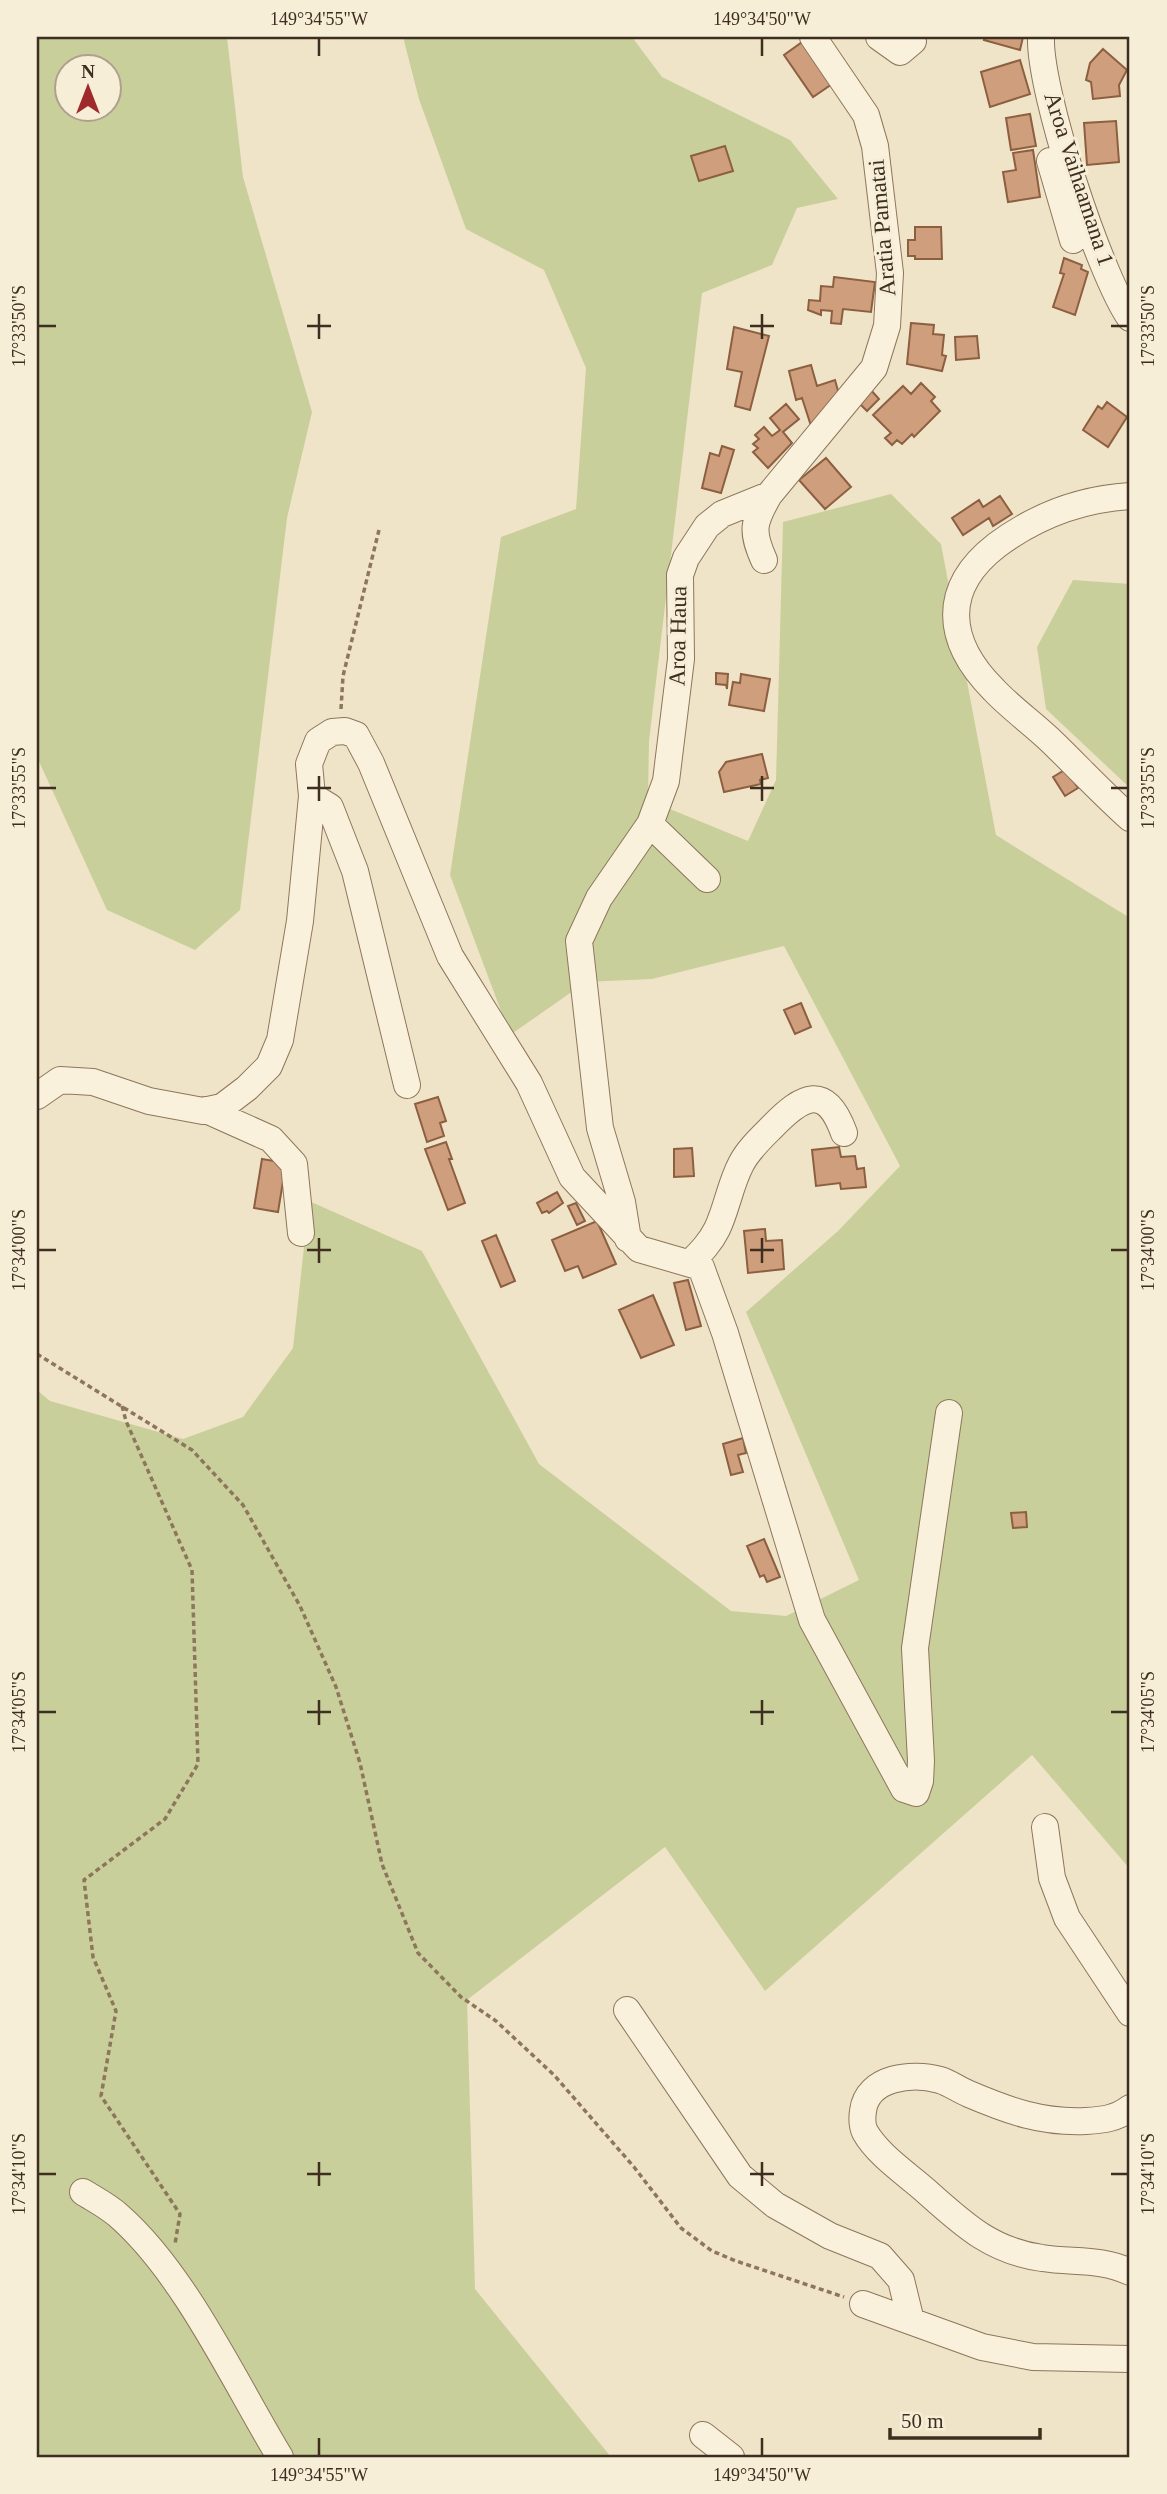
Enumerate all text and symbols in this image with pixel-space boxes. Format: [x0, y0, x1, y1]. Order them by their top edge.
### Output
text: 149°34'55"W [270, 9, 368, 29]
text: 149°34'50"W [713, 9, 811, 29]
north arrow [52, 52, 122, 122]
text: N [81, 61, 95, 82]
street label: Aroa Vaihaamana 1 [1039, 89, 1119, 269]
street label: Aratia Pamatai [864, 159, 900, 297]
text: 17°33'50"S [9, 285, 29, 367]
text: 17°33'50"S [1138, 285, 1158, 367]
street label: Aroa Haua [665, 586, 691, 686]
text: 17°33'55"S [9, 747, 29, 829]
text: 17°33'55"S [1138, 747, 1158, 829]
text: 17°34'00"S [9, 1209, 29, 1291]
text: 17°34'00"S [1138, 1209, 1158, 1291]
text: 17°34'05"S [9, 1671, 29, 1753]
text: 17°34'05"S [1138, 1671, 1158, 1753]
text: 17°34'10"S [9, 2133, 29, 2215]
text: 17°34'10"S [1138, 2133, 1158, 2215]
scale bar [890, 2396, 1041, 2440]
text: 50 m [901, 2409, 944, 2433]
text: 149°34'55"W [270, 2465, 368, 2485]
text: 149°34'50"W [713, 2465, 811, 2485]

